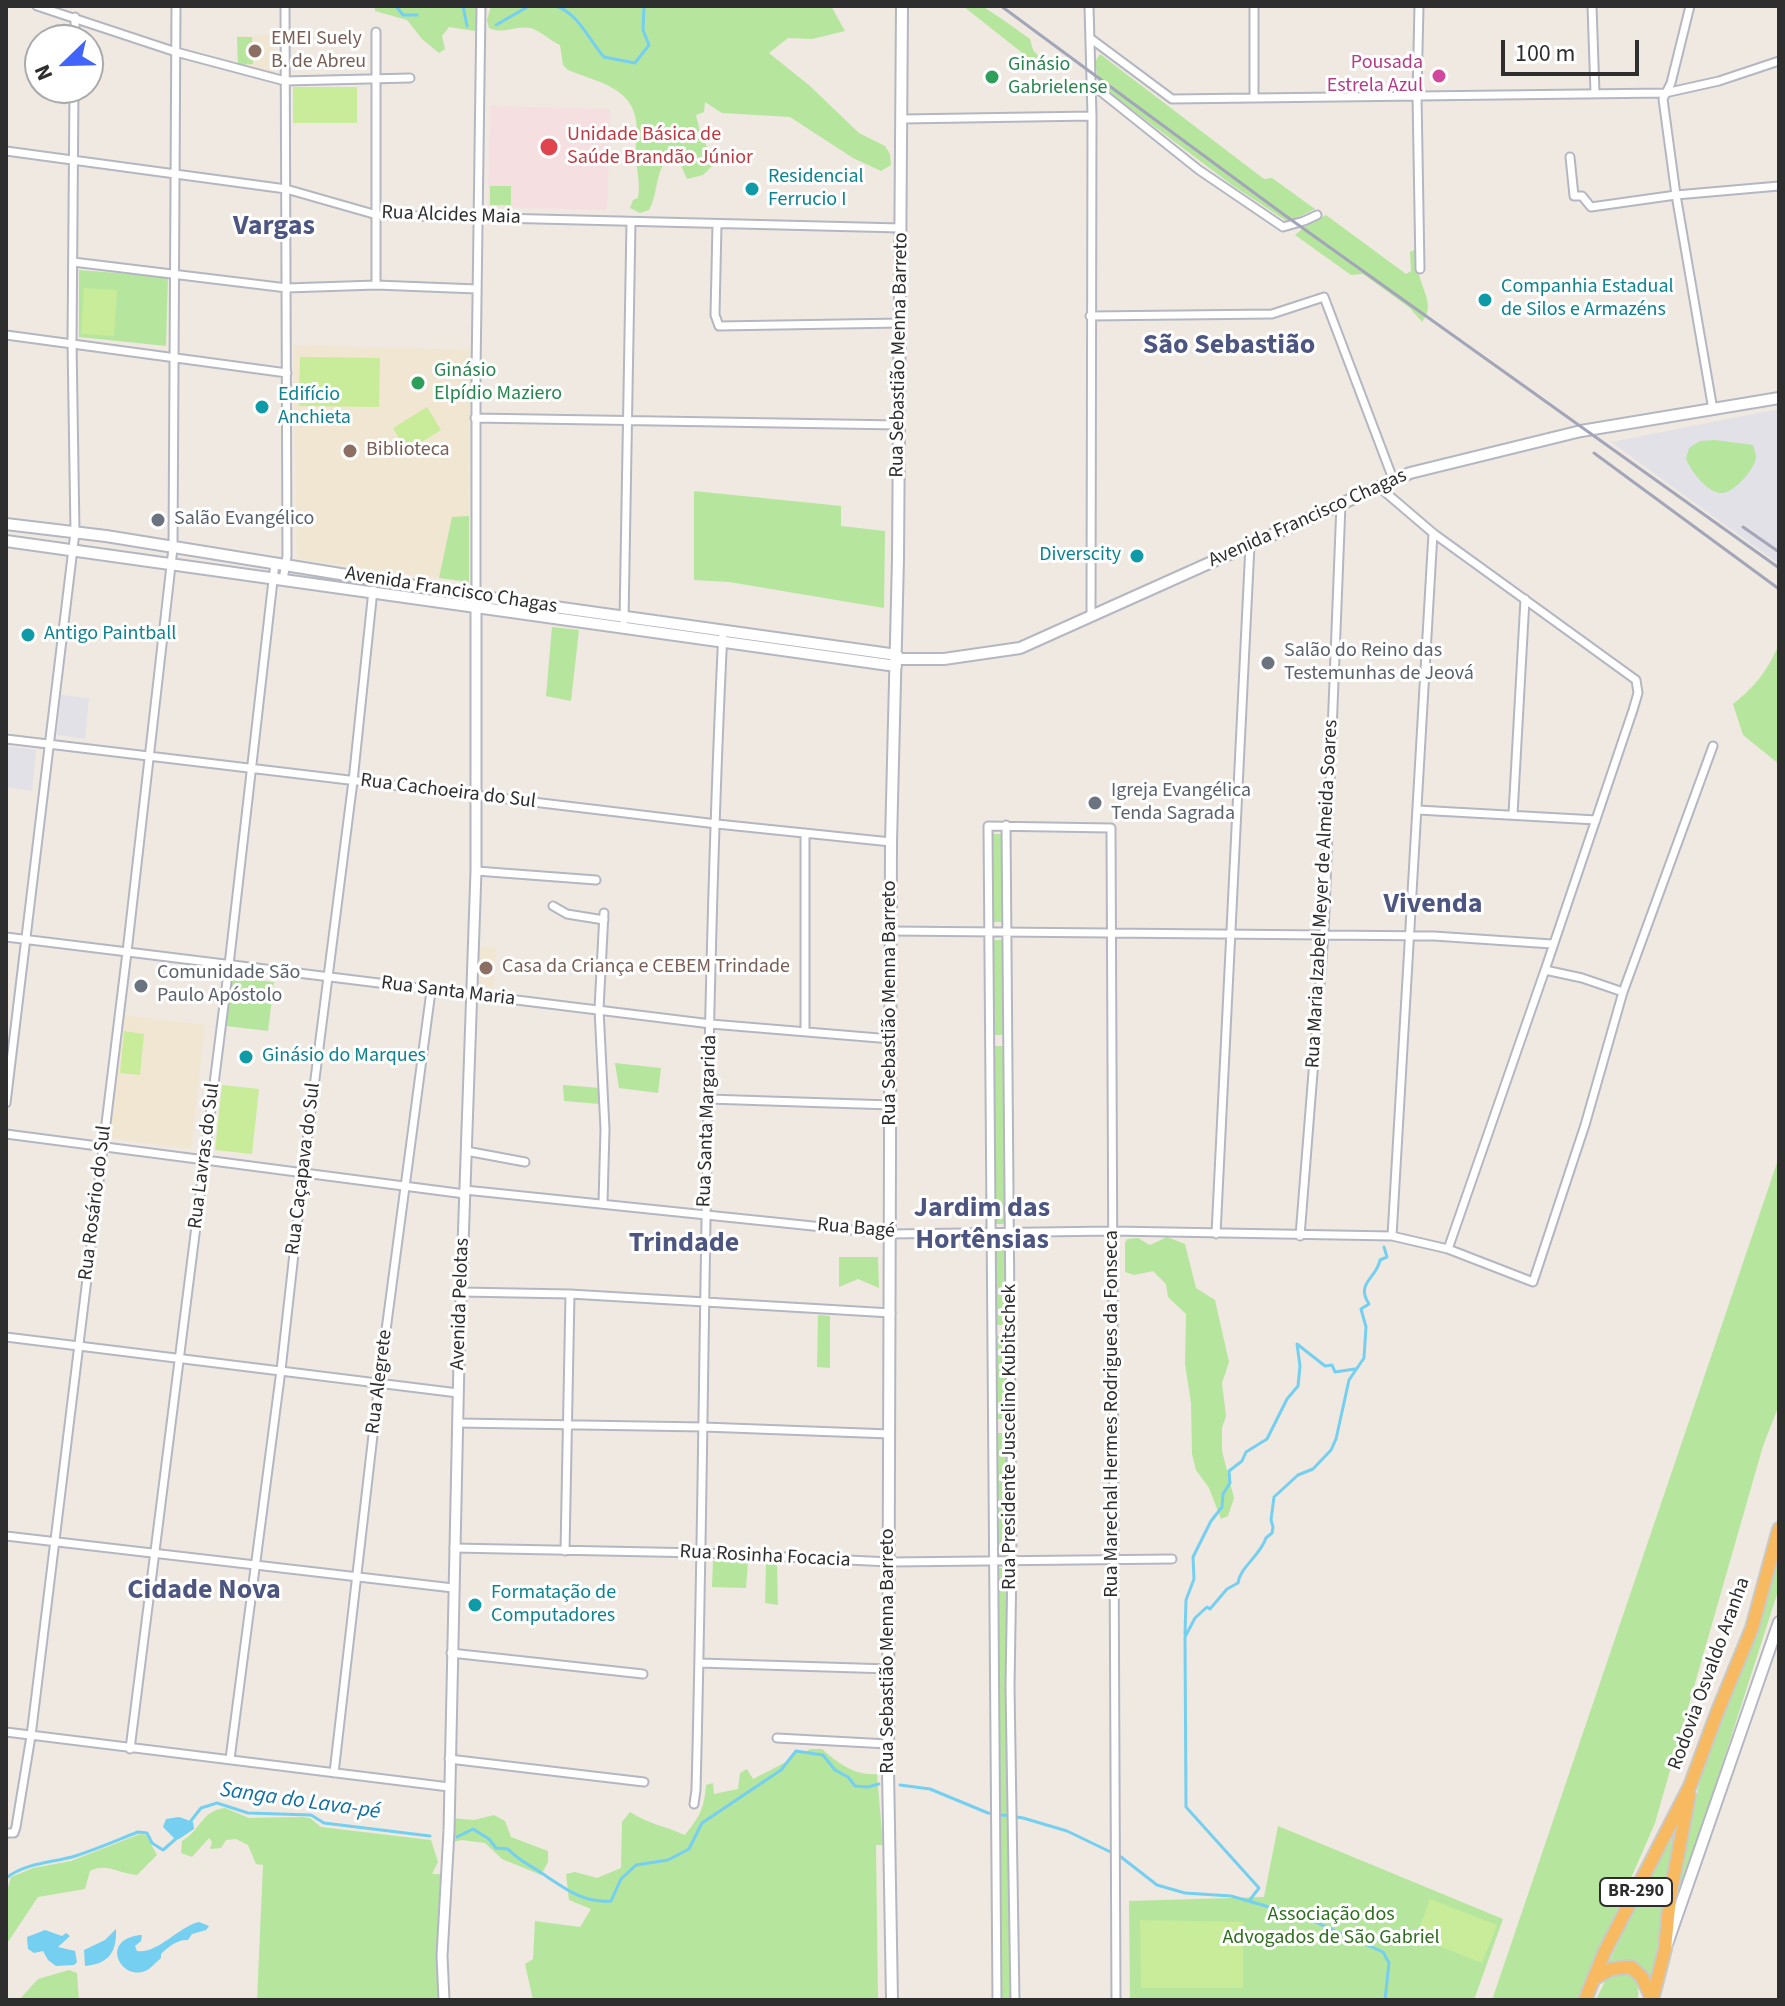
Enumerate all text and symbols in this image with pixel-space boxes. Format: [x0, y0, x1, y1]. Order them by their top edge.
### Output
north arrow [24, 24, 104, 104]
scale bar [1505, 24, 1643, 74]
place label: EMEI Suely B. de Abreu [271, 28, 366, 75]
text: 100 m [1515, 36, 1575, 71]
marker: EMEI Suely B. de Abreu [246, 42, 264, 60]
place label: Pousada Estrela Azul [1327, 52, 1423, 99]
place label: Ginásio Gabrielense [1008, 54, 1108, 101]
text: N [26, 60, 61, 86]
marker: Pousada Estrela Azul [1430, 67, 1448, 85]
marker: Ginásio Gabrielense [983, 68, 1001, 86]
place label: Unidade Básica de Saúde Brandão Júnior [567, 124, 753, 171]
marker: Unidade Básica de Saúde Brandão Júnior [538, 136, 560, 158]
place label: Residencial Ferrucio I [768, 166, 864, 213]
marker: Residencial Ferrucio I [743, 180, 761, 198]
street label: Rua Alcides Maia [381, 202, 521, 230]
district label: Vargas [233, 211, 315, 245]
street label: Rua Sebastião Menna Barreto [886, 232, 914, 478]
place label: Companhia Estadual de Silos e Armazéns [1501, 276, 1674, 323]
marker: Companhia Estadual de Silos e Armazéns [1476, 291, 1494, 309]
district label: São Sebastião [1143, 330, 1315, 364]
place label: Ginásio Elpídio Maziero [434, 360, 562, 407]
marker: Ginásio Elpídio Maziero [409, 374, 427, 392]
place label: Edifício Anchieta [278, 384, 351, 431]
marker: Edifício Anchieta [253, 398, 271, 416]
place label: Biblioteca [366, 439, 450, 463]
marker: Biblioteca [341, 442, 359, 460]
street label: Avenida Francisco Chagas [1205, 464, 1411, 574]
place label: Salão Evangélico [174, 508, 314, 532]
marker: Salão Evangélico [149, 511, 167, 529]
place label: Diverscity [1039, 544, 1121, 568]
marker: Diverscity [1128, 547, 1146, 565]
street label: Avenida Francisco Chagas [343, 562, 559, 620]
place label: Antigo Paintball [44, 623, 176, 647]
marker: Antigo Paintball [19, 626, 37, 644]
place label: Salão do Reino das Testemunhas de Jeová [1284, 640, 1474, 687]
marker: Salão do Reino das Testemunhas de Jeová [1259, 654, 1277, 672]
street label: Rua Maria Izabel Meyer de Almeida Soares [1302, 719, 1344, 1069]
street label: Rua Cachoeira do Sul [359, 769, 537, 815]
place label: Igreja Evangélica Tenda Sagrada [1111, 780, 1251, 827]
marker: Igreja Evangélica Tenda Sagrada [1086, 794, 1104, 812]
street label: Rua Sebastião Menna Barreto [879, 880, 903, 1126]
district label: Vivenda [1383, 889, 1483, 923]
place label: Casa da Criança e CEBEM Trindade [502, 956, 790, 980]
marker: Casa da Criança e CEBEM Trindade [477, 959, 495, 977]
place label: Comunidade São Paulo Apóstolo [157, 962, 300, 1009]
street label: Rua Santa Maria [380, 972, 516, 1012]
marker: Comunidade São Paulo Apóstolo [132, 977, 150, 995]
street label: Rua Santa Margarida [693, 1034, 723, 1208]
place label: Ginásio do Marques [262, 1045, 426, 1069]
marker: Ginásio do Marques [237, 1048, 255, 1066]
street label: Rua Lavras do Sul [184, 1082, 226, 1230]
street label: Rua Caçapava do Sul [282, 1082, 326, 1256]
street label: Rua Rosário do Sul [75, 1124, 117, 1282]
district label: Jardim das Hortênsias [914, 1193, 1050, 1259]
street label: Rua Bagé [816, 1214, 896, 1244]
district label: Trindade [629, 1228, 739, 1262]
street label: Rua Marechal Hermes Rodrigues da Fonseca [1101, 1230, 1125, 1598]
street label: Avenida Pelotas [447, 1238, 475, 1370]
street label: Rua Presidente Juscelino Kubitschek [999, 1284, 1023, 1590]
street label: Rua Alegrete [362, 1328, 398, 1436]
street label: Rua Sebastião Menna Barreto [877, 1528, 901, 1774]
street label: Rua Rosinha Focacia [679, 1541, 851, 1573]
street label: Rodovia Osvaldo Aranha [1664, 1574, 1756, 1774]
district label: Cidade Nova [127, 1575, 281, 1609]
place label: Formatação de Computadores [491, 1582, 616, 1629]
marker: Formatação de Computadores [466, 1596, 484, 1614]
water label: Sanga do Lava-pé [218, 1778, 382, 1826]
road number: BR-290 [1600, 1878, 1672, 1906]
park label: Associação dos Advogados de São Gabriel [1222, 1904, 1440, 1951]

